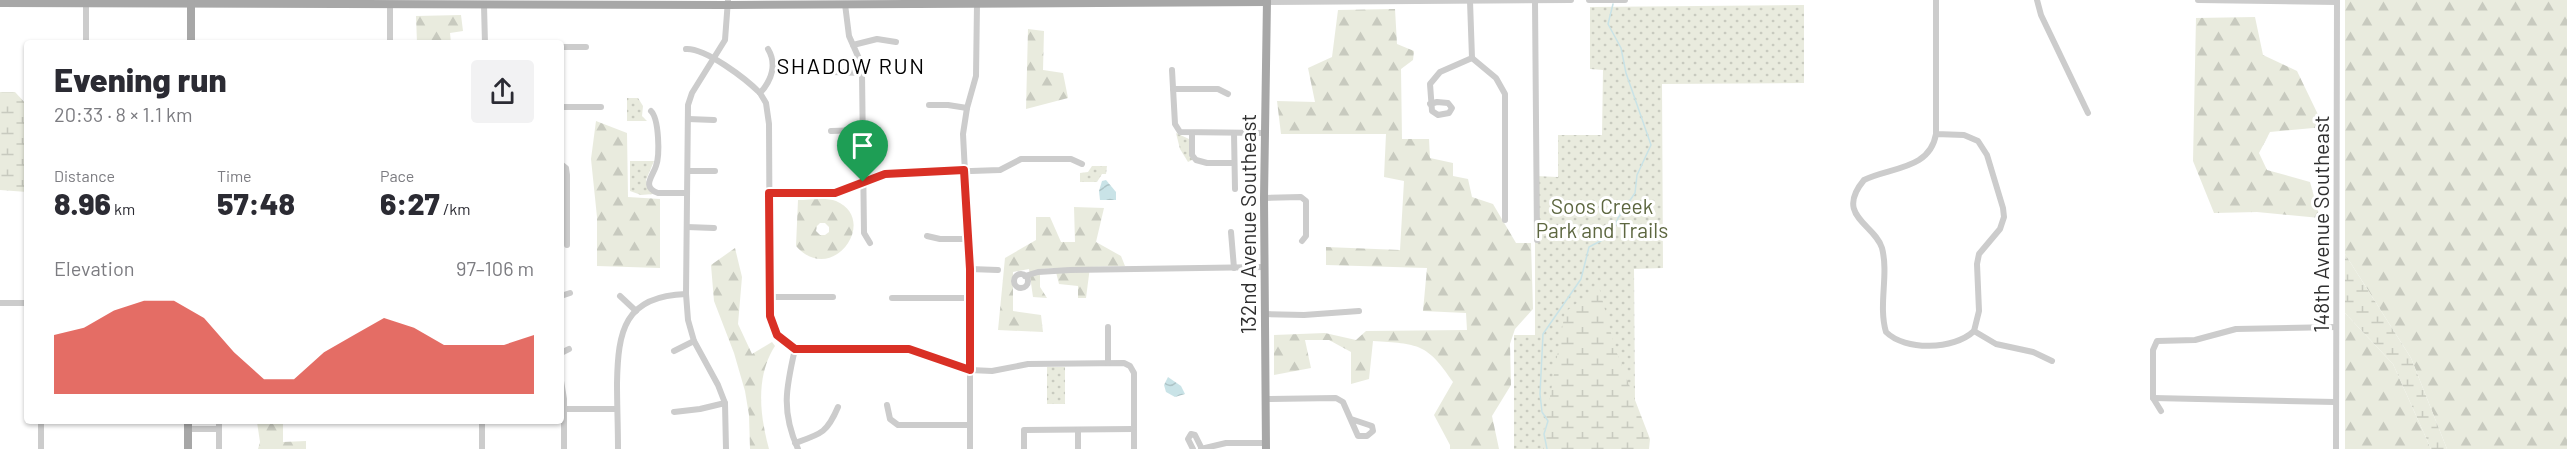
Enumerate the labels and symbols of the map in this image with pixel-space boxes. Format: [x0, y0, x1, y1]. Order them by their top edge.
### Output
district label: SHADOW RUN [776, 52, 926, 78]
street label: 132nd Avenue Southeast [1235, 114, 1260, 334]
street label: 148th Avenue Southeast [2308, 115, 2333, 333]
pin [837, 120, 888, 182]
park label: Soos Creek Park and Trails [1536, 193, 1668, 242]

